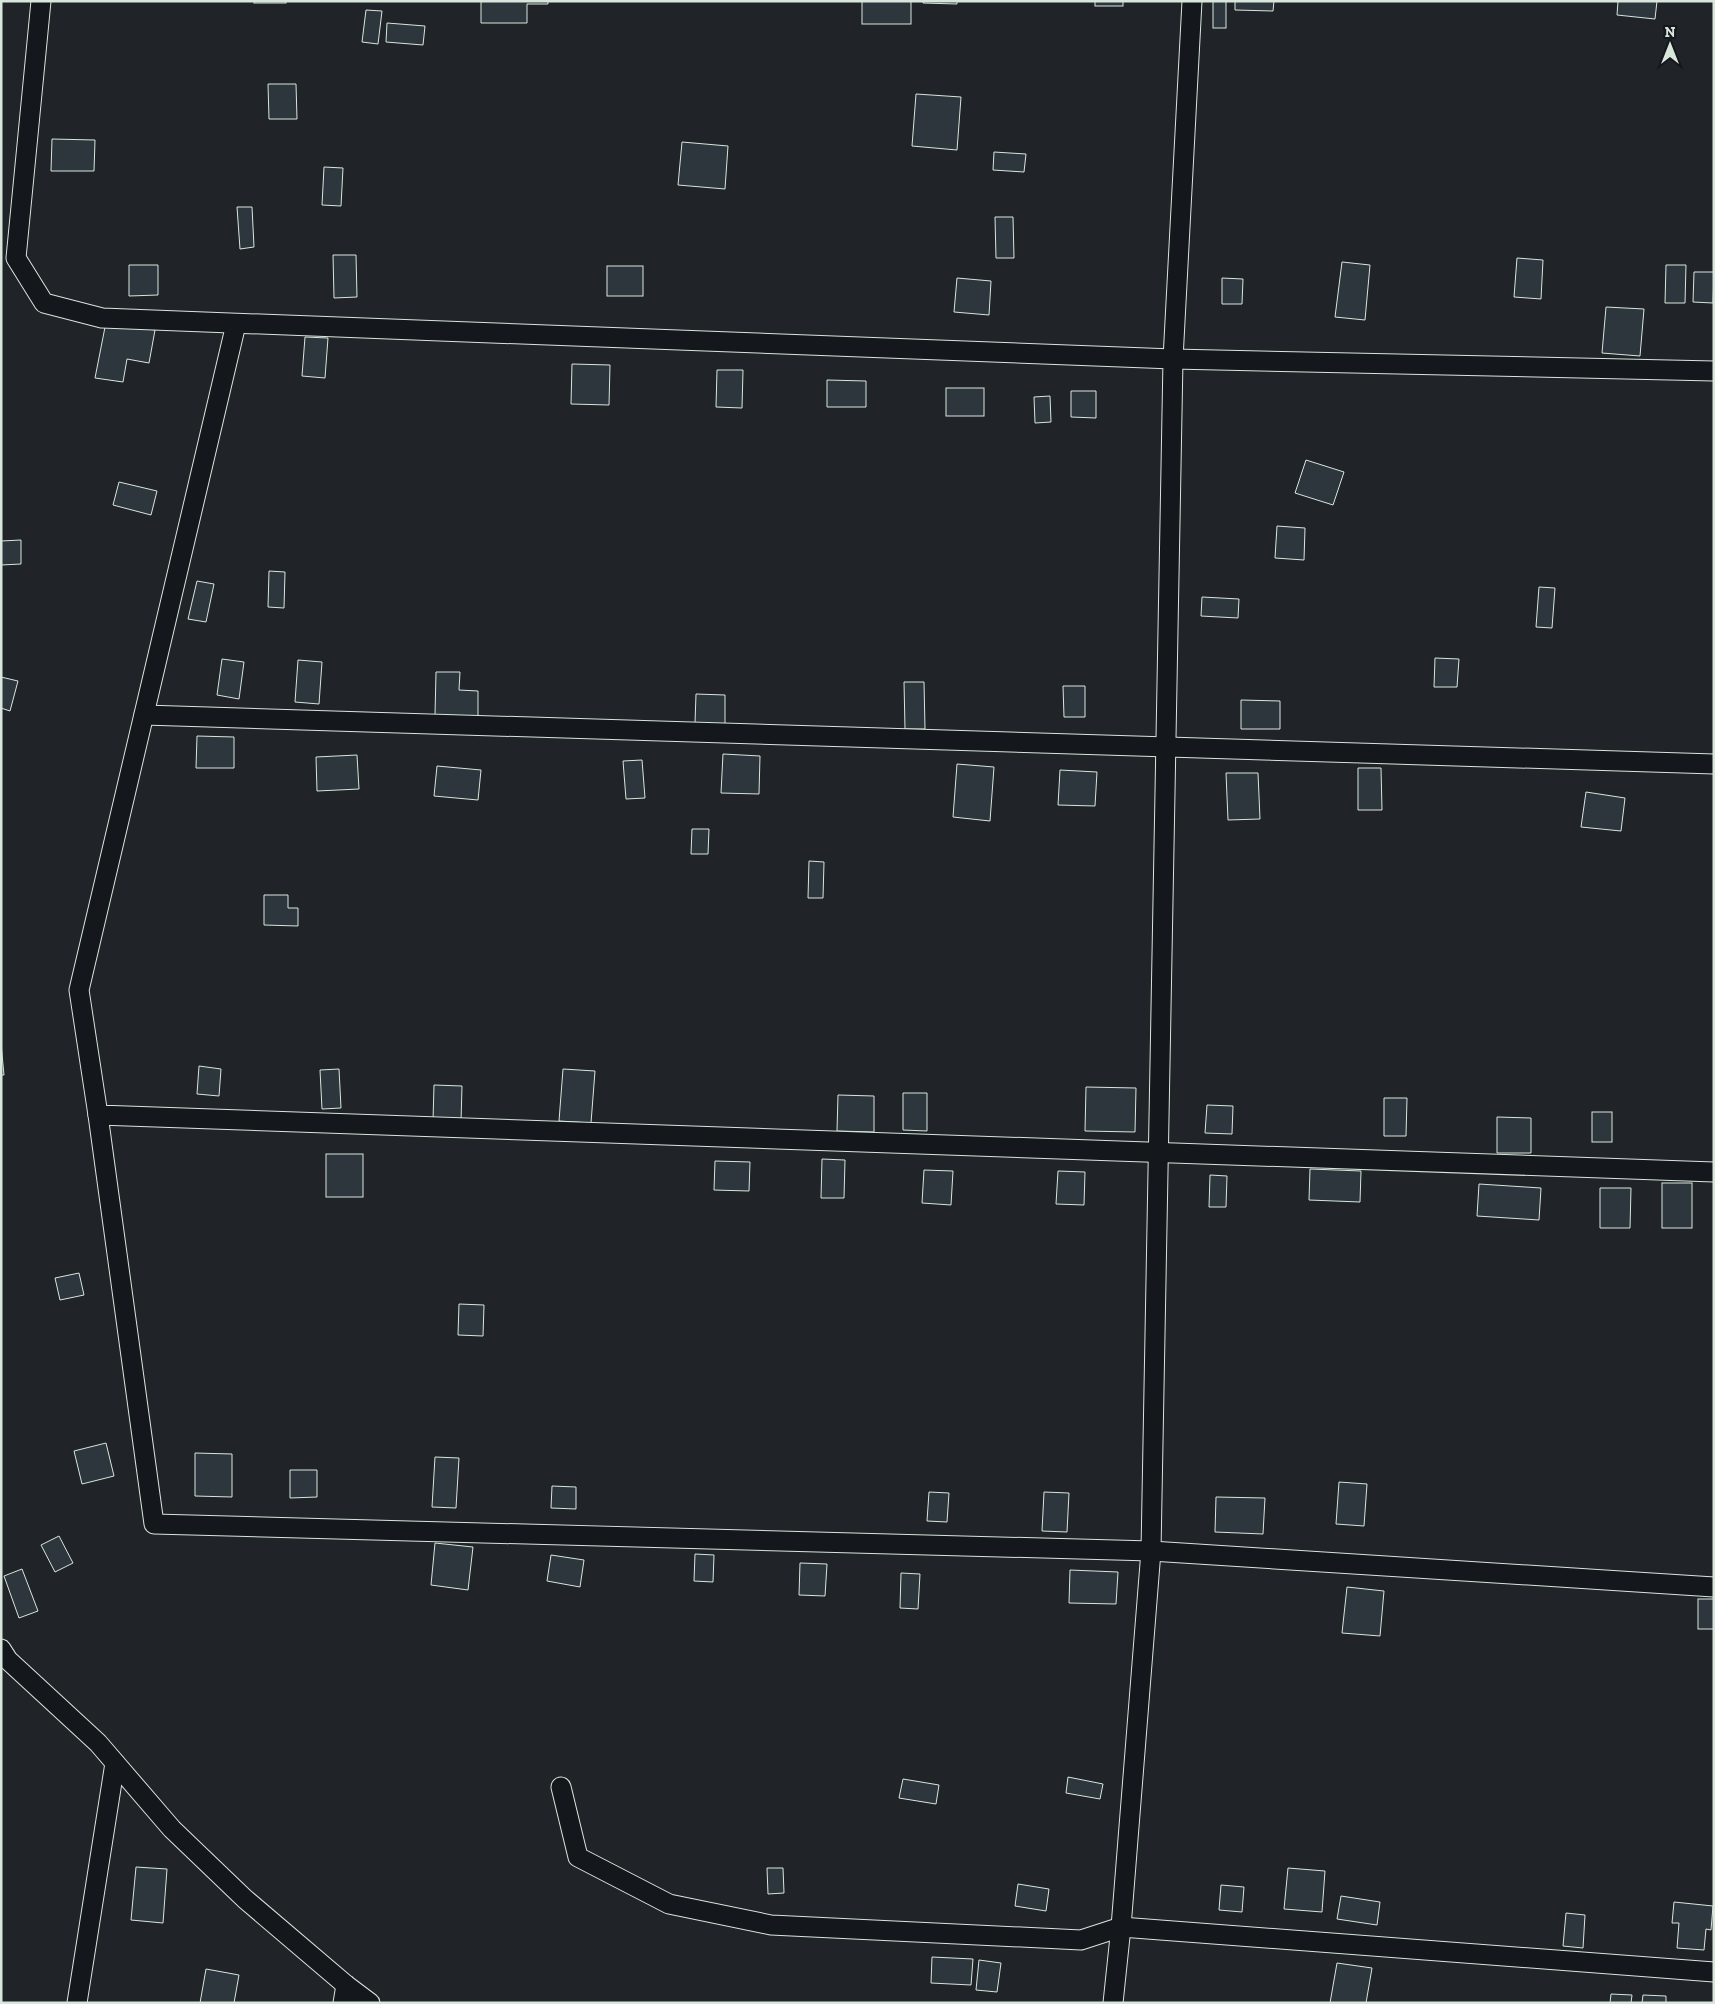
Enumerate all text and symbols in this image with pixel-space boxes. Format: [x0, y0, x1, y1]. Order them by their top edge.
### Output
north arrow [1645, 20, 1695, 70]
text: N [1665, 24, 1676, 41]

